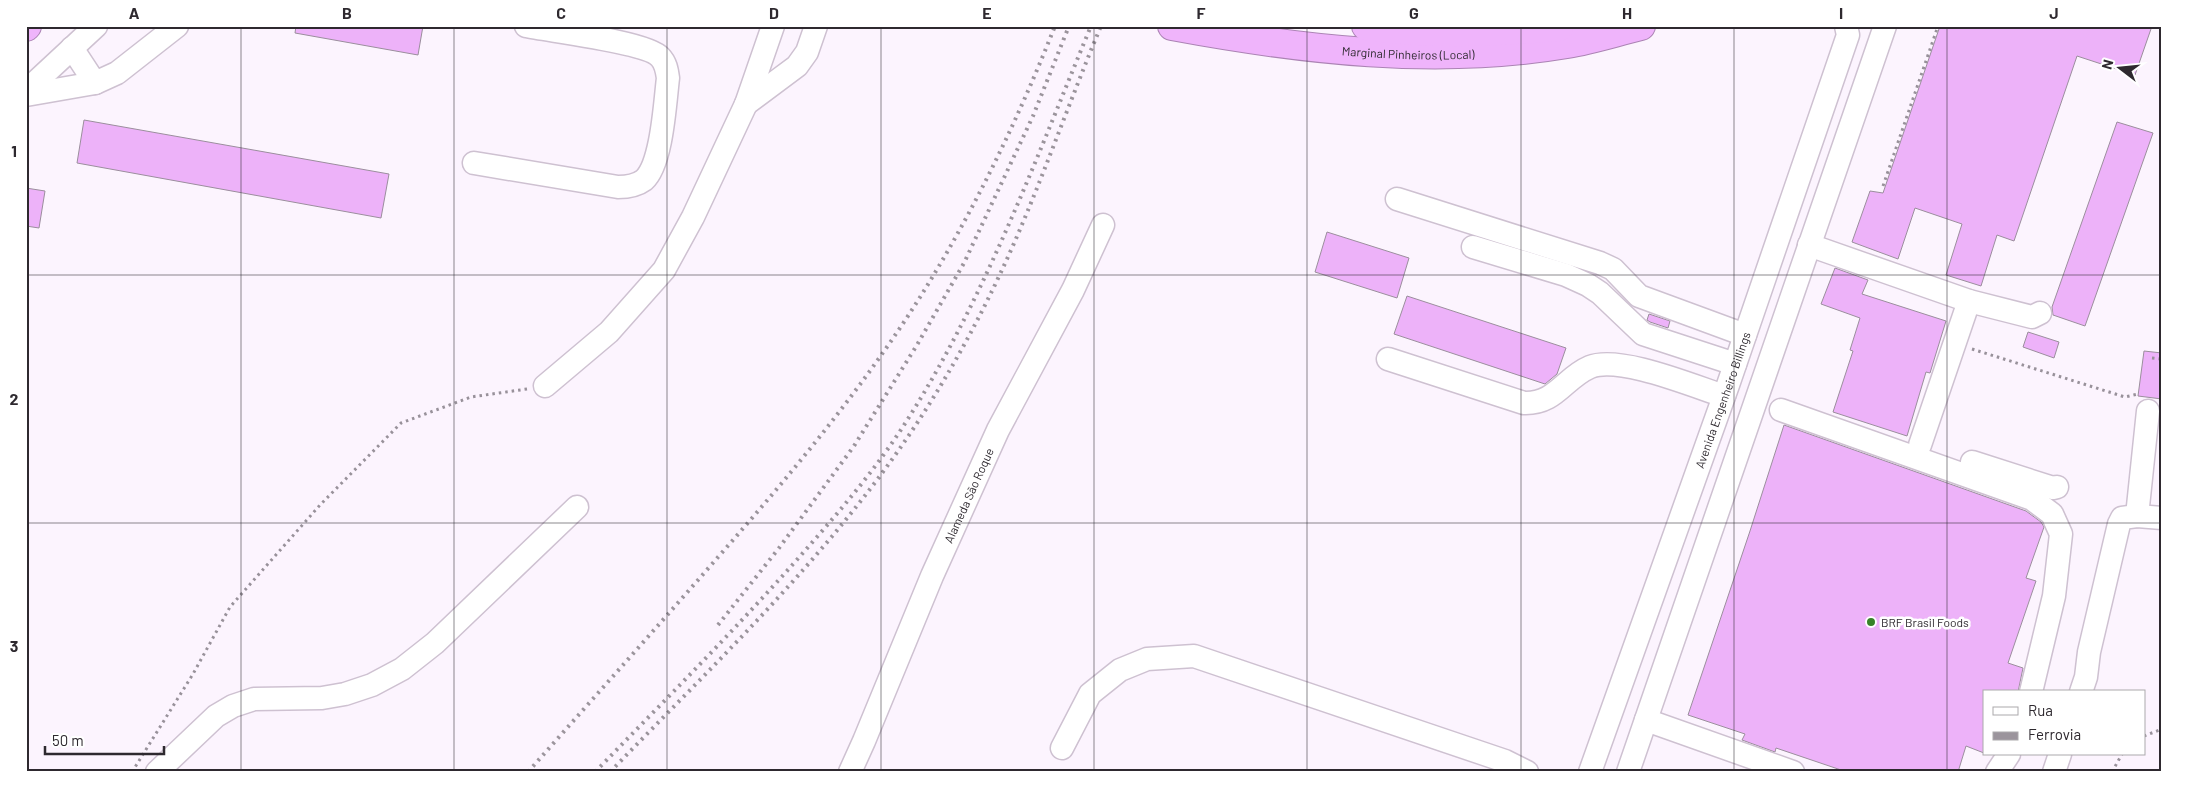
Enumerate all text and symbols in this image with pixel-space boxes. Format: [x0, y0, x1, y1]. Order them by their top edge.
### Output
text: A [129, 3, 140, 22]
text: B [342, 3, 352, 22]
text: C [556, 3, 566, 22]
text: D [769, 3, 779, 22]
text: E [982, 3, 992, 22]
text: F [1197, 3, 1206, 22]
text: G [1409, 3, 1419, 22]
text: H [1622, 3, 1632, 22]
text: I [1839, 3, 1843, 22]
text: J [2049, 3, 2059, 22]
north arrow [2096, 42, 2146, 92]
street label: Marginal Pinheiros (Local) [1341, 43, 1476, 61]
text: N [2098, 57, 2116, 71]
text: 1 [11, 141, 17, 160]
street label: Avenida Engenheiro Billings [1692, 330, 1753, 470]
text: 2 [10, 389, 19, 408]
street label: Alameda São Roque [941, 446, 996, 545]
place label: BRF Brasil Foods [1881, 615, 1969, 629]
marker: BRF Brasil Foods [1865, 616, 1877, 628]
text: 3 [10, 636, 18, 655]
legend [1983, 690, 2146, 756]
text: Rua [2028, 701, 2053, 719]
scale bar [45, 723, 164, 755]
text: Ferrovia [2028, 725, 2081, 743]
text: 50 m [52, 731, 84, 749]

